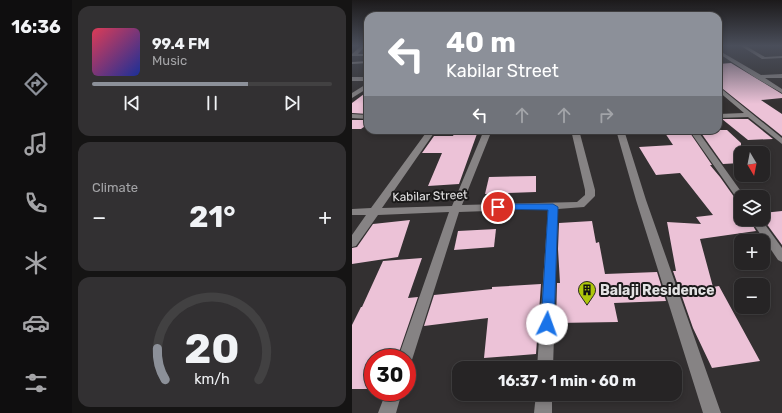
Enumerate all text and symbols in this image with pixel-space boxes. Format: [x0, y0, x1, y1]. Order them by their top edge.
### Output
text: 16:36 [11, 16, 61, 38]
text: 40 m [446, 26, 516, 59]
icon: left [380, 28, 432, 80]
text: 99.4 FM [152, 35, 210, 53]
text: Music [152, 53, 187, 68]
text: Kabilar Street [446, 60, 559, 82]
icon: directions [22, 70, 50, 98]
icon: previous [121, 92, 143, 114]
icon: pause [201, 92, 223, 114]
icon: next [281, 92, 303, 114]
icon: left [469, 104, 491, 126]
icon: ahead [511, 104, 533, 126]
icon: ahead [553, 104, 575, 126]
icon: right [595, 104, 617, 126]
icon: music [22, 130, 50, 158]
north arrow [734, 146, 770, 182]
map controls [734, 146, 770, 314]
text: Climate [92, 180, 138, 195]
street label: Kabilar Street [392, 188, 468, 204]
icon: phone [22, 189, 50, 217]
pin [481, 190, 515, 224]
button: layers [734, 190, 770, 226]
icon: arrive [487, 196, 509, 218]
text: 21° [189, 199, 236, 235]
text: − [92, 204, 106, 231]
text: + [318, 204, 332, 231]
button: + [734, 234, 770, 270]
icon: climate [22, 249, 50, 277]
button: − [734, 278, 770, 314]
building icon: Balaji Residence [577, 280, 597, 305]
place label: Balaji Residence [600, 282, 714, 299]
position arrow [526, 303, 568, 345]
icon: car [22, 309, 50, 337]
text: 20 [184, 324, 240, 373]
speed limit sign: 30 [364, 349, 416, 401]
icon: filters [22, 369, 50, 397]
text: km/h [194, 371, 230, 388]
text: 16:37 · 1 min · 60 m [498, 372, 636, 390]

